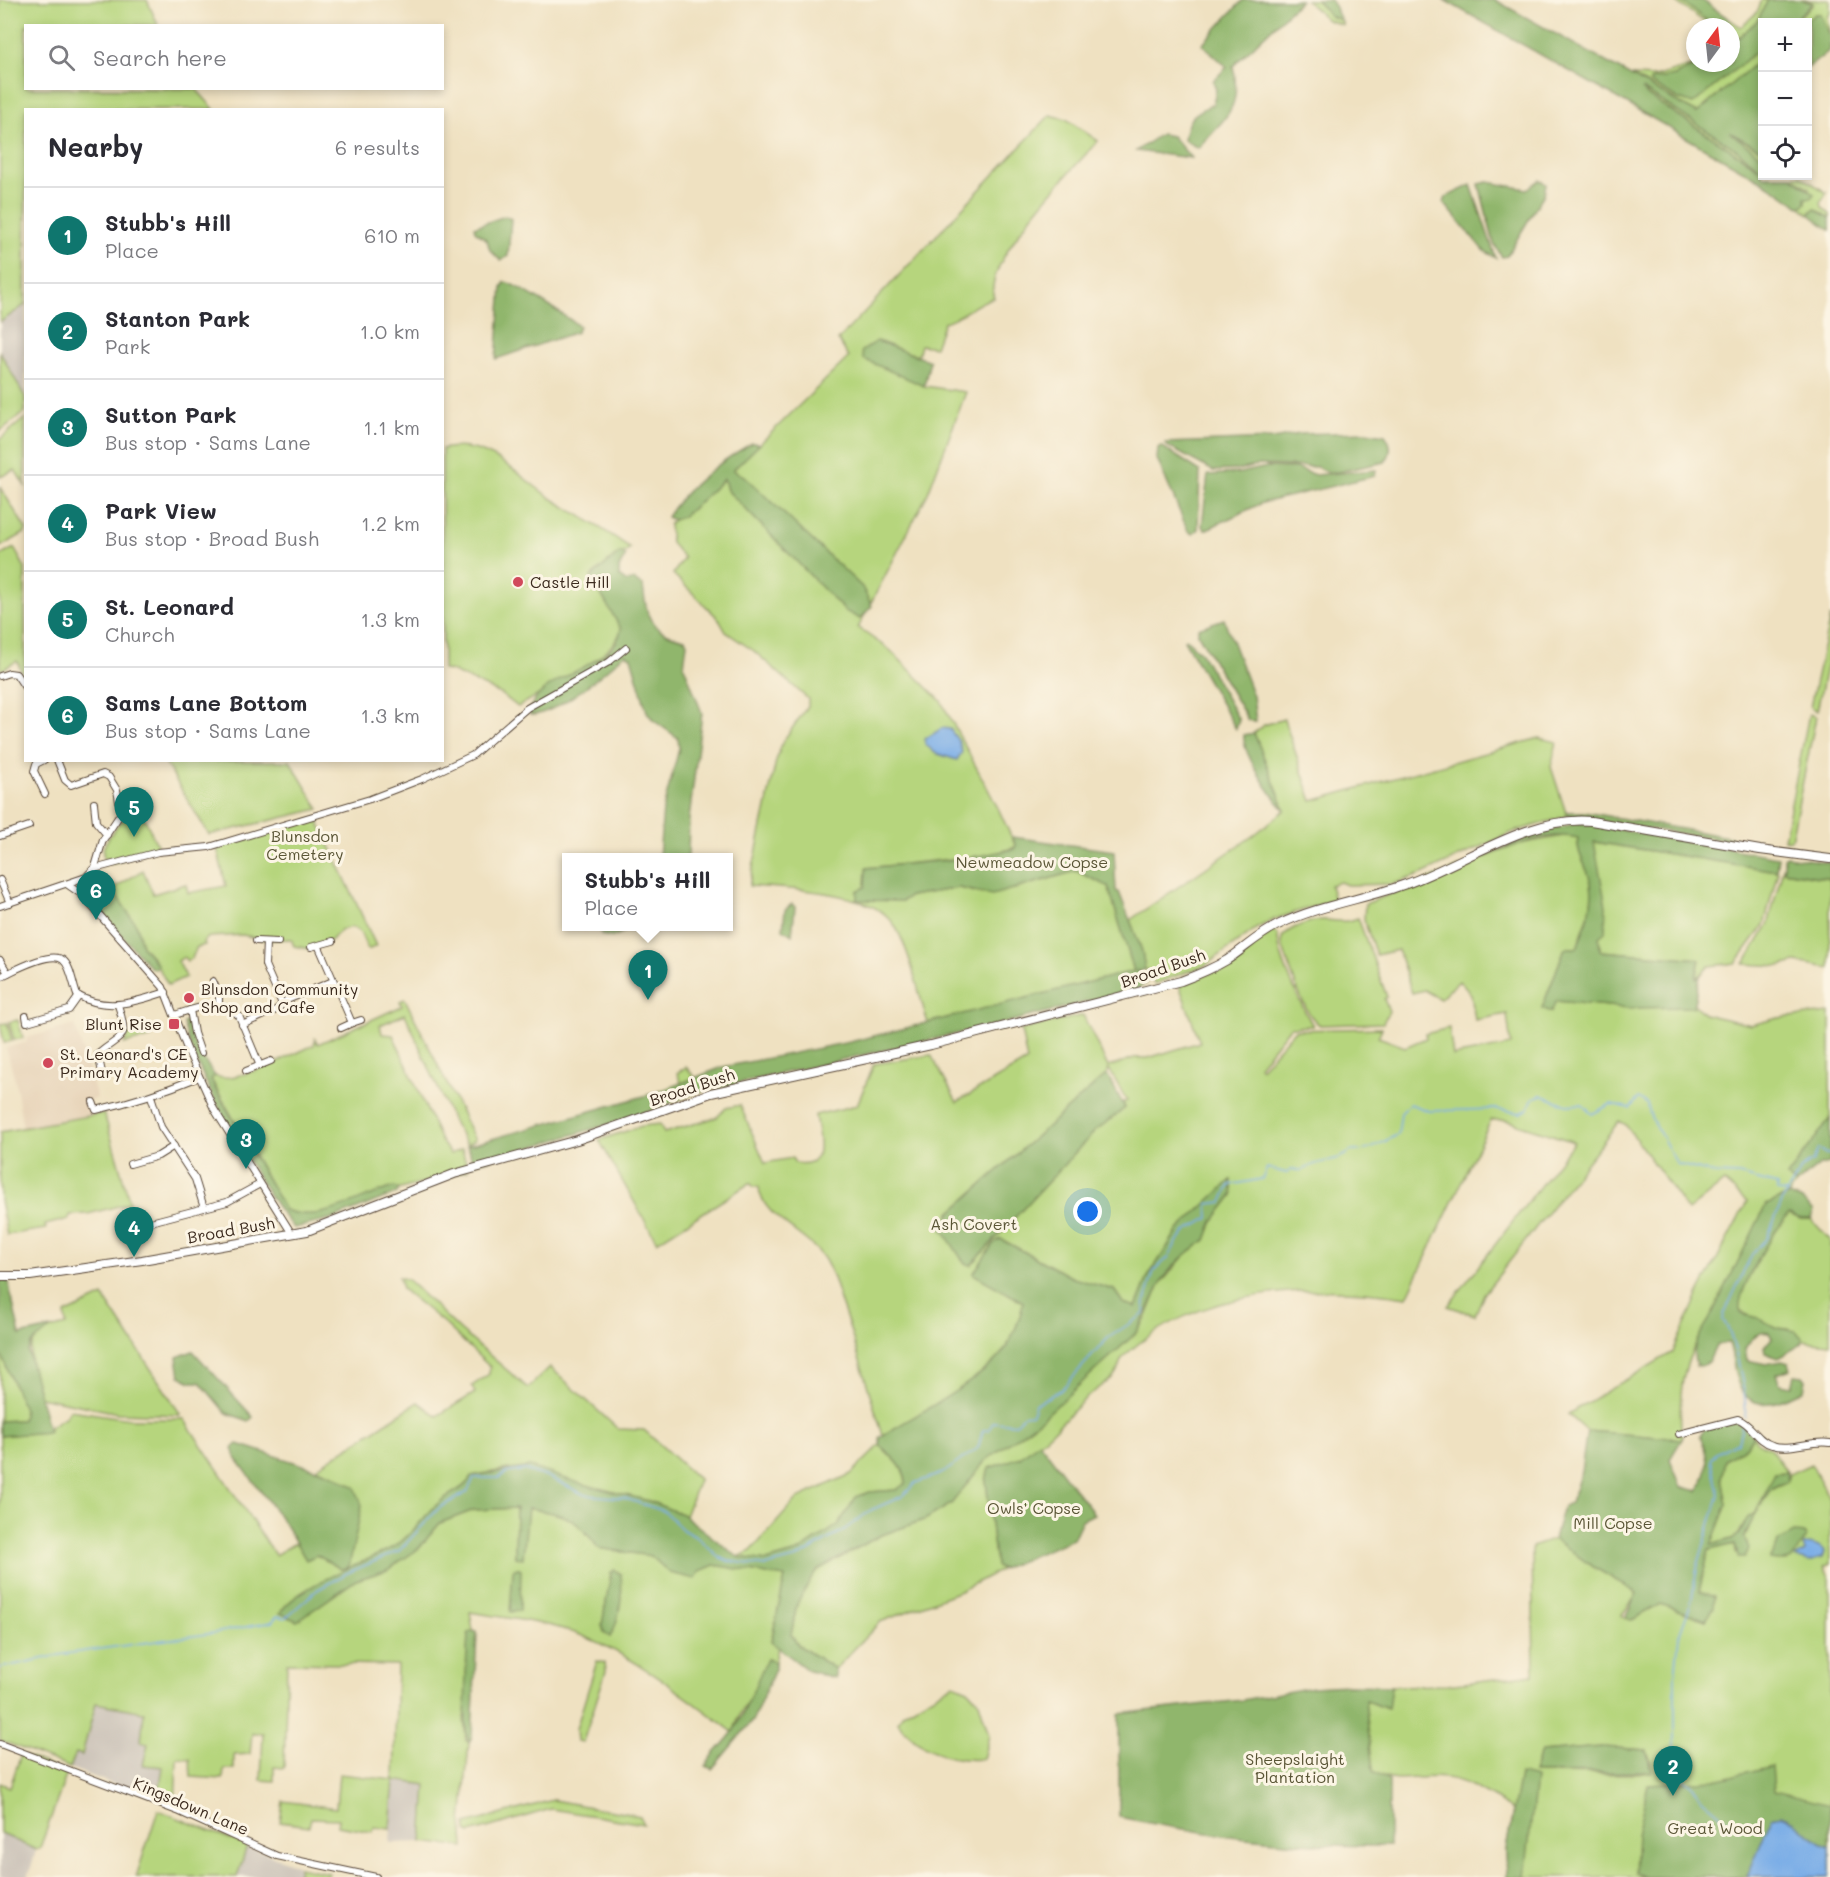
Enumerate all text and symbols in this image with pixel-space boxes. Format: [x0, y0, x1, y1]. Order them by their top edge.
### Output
north arrow [1686, 18, 1740, 72]
map controls [1758, 18, 1812, 180]
button: + [1758, 18, 1812, 72]
search box [24, 24, 444, 90]
icon: search [45, 41, 78, 74]
text: Search here [93, 43, 227, 72]
button: − [1758, 72, 1812, 126]
button: locate [1758, 126, 1812, 180]
text: Nearby [48, 130, 143, 164]
text: 6 results [335, 134, 420, 160]
text: Stubb's Hill [105, 208, 231, 237]
text: 1 [63, 222, 72, 248]
text: 610 m [364, 222, 420, 248]
text: Place [105, 237, 159, 263]
text: Stanton Park [105, 304, 250, 333]
text: 2 [62, 318, 73, 344]
text: 1.0 km [360, 318, 420, 344]
text: Park [105, 333, 150, 359]
text: Sutton Park [105, 400, 237, 429]
text: 3 [62, 414, 74, 440]
text: 1.1 km [363, 414, 420, 440]
text: Bus stop · Sams Lane [105, 429, 311, 455]
text: Park View [105, 496, 217, 525]
text: 4 [61, 510, 74, 536]
text: 1.2 km [361, 510, 420, 536]
text: Bus stop · Broad Bush [105, 525, 319, 551]
place label: Castle Hill [530, 571, 610, 592]
marker: Castle Hill [511, 575, 525, 589]
text: St. Leonard [105, 592, 234, 621]
text: 5 [62, 606, 73, 632]
text: 1.3 km [360, 606, 420, 632]
text: Church [105, 621, 175, 647]
text: Sams Lane Bottom [105, 688, 307, 717]
text: 6 [61, 702, 74, 728]
text: 1.3 km [360, 702, 420, 728]
text: Bus stop · Sams Lane [105, 717, 311, 743]
pin: 5 [114, 788, 154, 837]
park label: Blunsdon Cemetery [266, 825, 344, 864]
park label: Newmeadow Copse [956, 851, 1108, 872]
popup [562, 853, 733, 931]
text: Stubb's Hill [584, 865, 711, 894]
pin: 6 [76, 870, 116, 920]
text: Place [584, 894, 638, 920]
street label: Broad Bush [1118, 943, 1208, 992]
pin: 1 [628, 950, 668, 1000]
place label: Blunsdon Community Shop and Cafe [201, 978, 358, 1017]
marker: Blunsdon Community Shop and Cafe [182, 991, 196, 1005]
place label: Blunt Rise [85, 1013, 162, 1034]
marker: Blunt Rise [167, 1017, 181, 1031]
place label: St. Leonard's CE Primary Academy [60, 1043, 199, 1082]
marker: St. Leonard's CE Primary Academy [41, 1056, 55, 1070]
street label: Broad Bush [647, 1063, 737, 1110]
pin: 3 [226, 1120, 266, 1169]
your location [1073, 1197, 1102, 1226]
pin: 4 [114, 1208, 154, 1257]
street label: Broad Bush [186, 1212, 276, 1248]
park label: Ash Covert [930, 1213, 1018, 1234]
park label: Owls' Copse [987, 1497, 1081, 1518]
park label: Mill Copse [1573, 1512, 1653, 1533]
pin: 2 [1654, 1746, 1692, 1796]
park label: Sheepslaight Plantation [1245, 1748, 1345, 1787]
street label: Kingsdown Lane [130, 1772, 252, 1839]
park label: Great Wood [1667, 1817, 1763, 1838]

